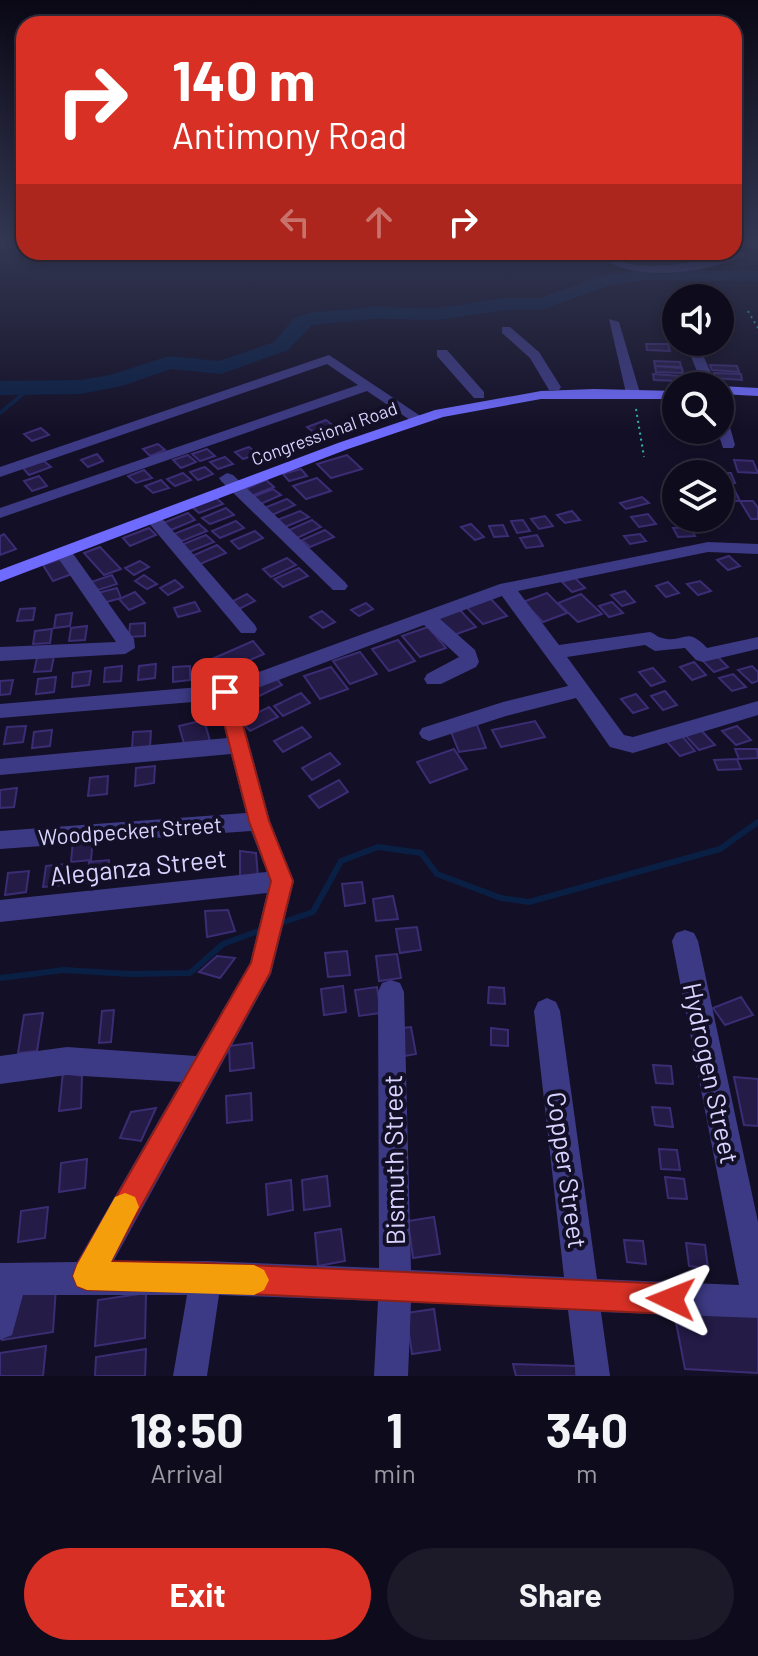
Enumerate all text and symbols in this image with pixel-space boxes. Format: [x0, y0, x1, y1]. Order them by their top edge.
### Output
text: 140 m [172, 45, 316, 112]
icon: right [40, 48, 144, 152]
text: Antimony Road [172, 113, 407, 156]
icon: left [273, 200, 317, 244]
icon: ahead [357, 200, 401, 244]
icon: right [441, 200, 485, 244]
map controls [662, 284, 734, 532]
button: sound [662, 284, 734, 356]
button: search [662, 372, 734, 444]
street label: Congressional Road [248, 396, 400, 470]
button: layers [662, 460, 734, 532]
pin [191, 658, 259, 726]
icon: arrive [203, 670, 247, 714]
street label: Woodpecker Street [37, 811, 223, 849]
street label: Aleganza Street [48, 841, 228, 891]
street label: Hydrogen Street [678, 980, 746, 1166]
street label: Bismuth Street [376, 1074, 410, 1246]
street label: Copper Street [542, 1090, 594, 1250]
position arrow [629, 1257, 713, 1341]
text: 18:50 [130, 1400, 244, 1458]
text: 1 [386, 1400, 403, 1458]
text: 340 [546, 1400, 628, 1458]
text: Arrival [150, 1457, 223, 1488]
text: min [374, 1457, 416, 1488]
text: m [576, 1457, 598, 1488]
button: Exit [24, 1548, 371, 1640]
button: Share [387, 1548, 734, 1640]

